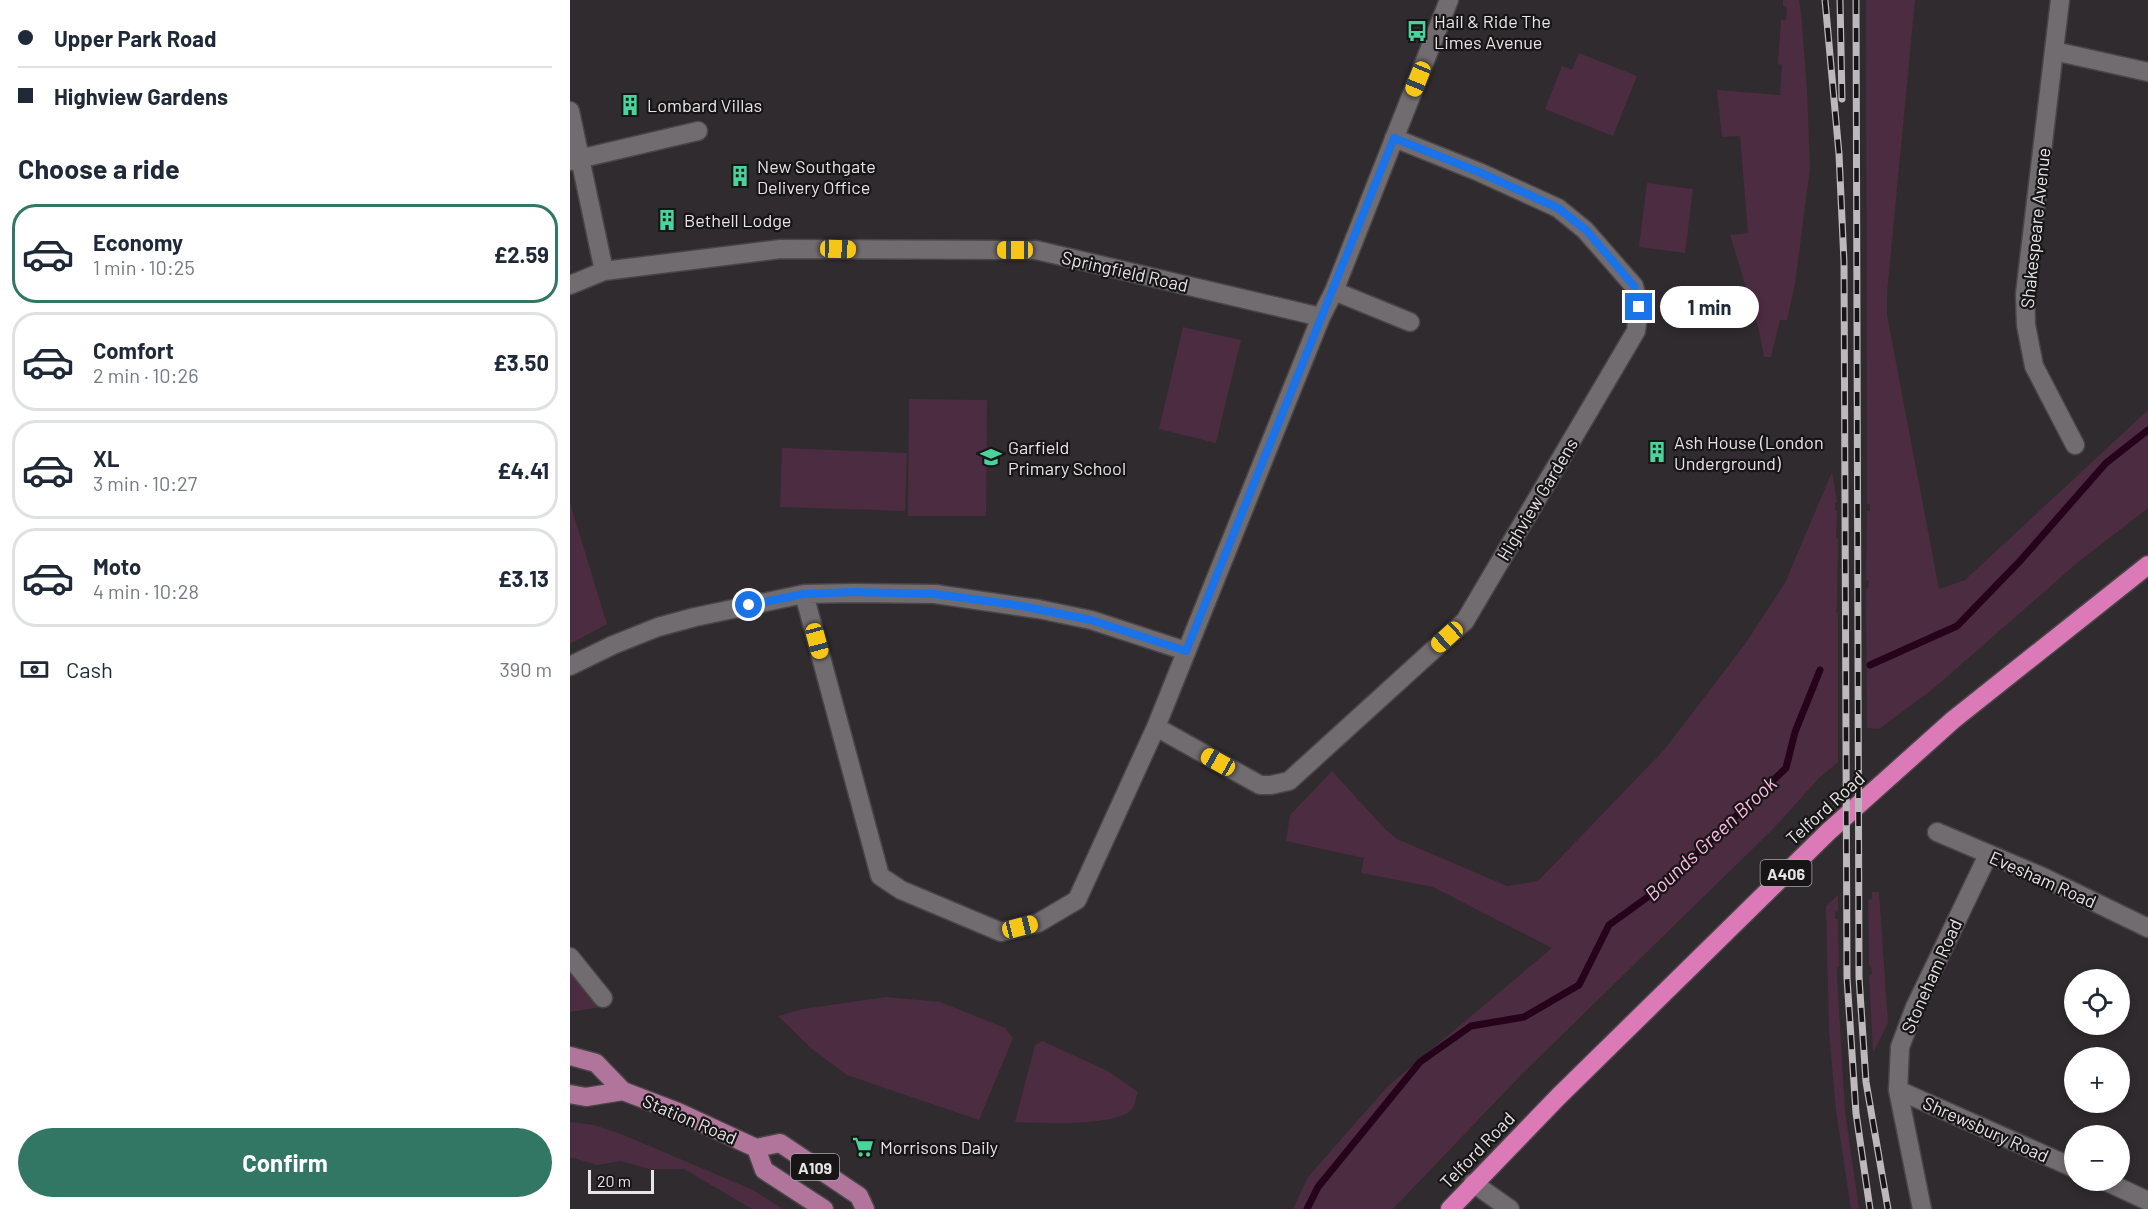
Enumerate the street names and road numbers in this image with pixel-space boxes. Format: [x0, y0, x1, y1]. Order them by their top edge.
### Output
street label: Shakespeare Avenue [2016, 147, 2054, 309]
street label: Springfield Road [1060, 246, 1190, 296]
street label: Highview Gardens [1492, 434, 1582, 564]
street label: Telford Road [1781, 767, 1869, 849]
street label: Evesham Road [1986, 846, 2100, 912]
road number: A406 [1760, 860, 1812, 886]
street label: Stoneham Road [1896, 915, 1966, 1037]
street label: Station Road [640, 1089, 740, 1149]
street label: Shrewsbury Road [1920, 1091, 2052, 1167]
street label: Telford Road [1435, 1107, 1519, 1193]
road number: A109 [791, 1154, 839, 1180]

